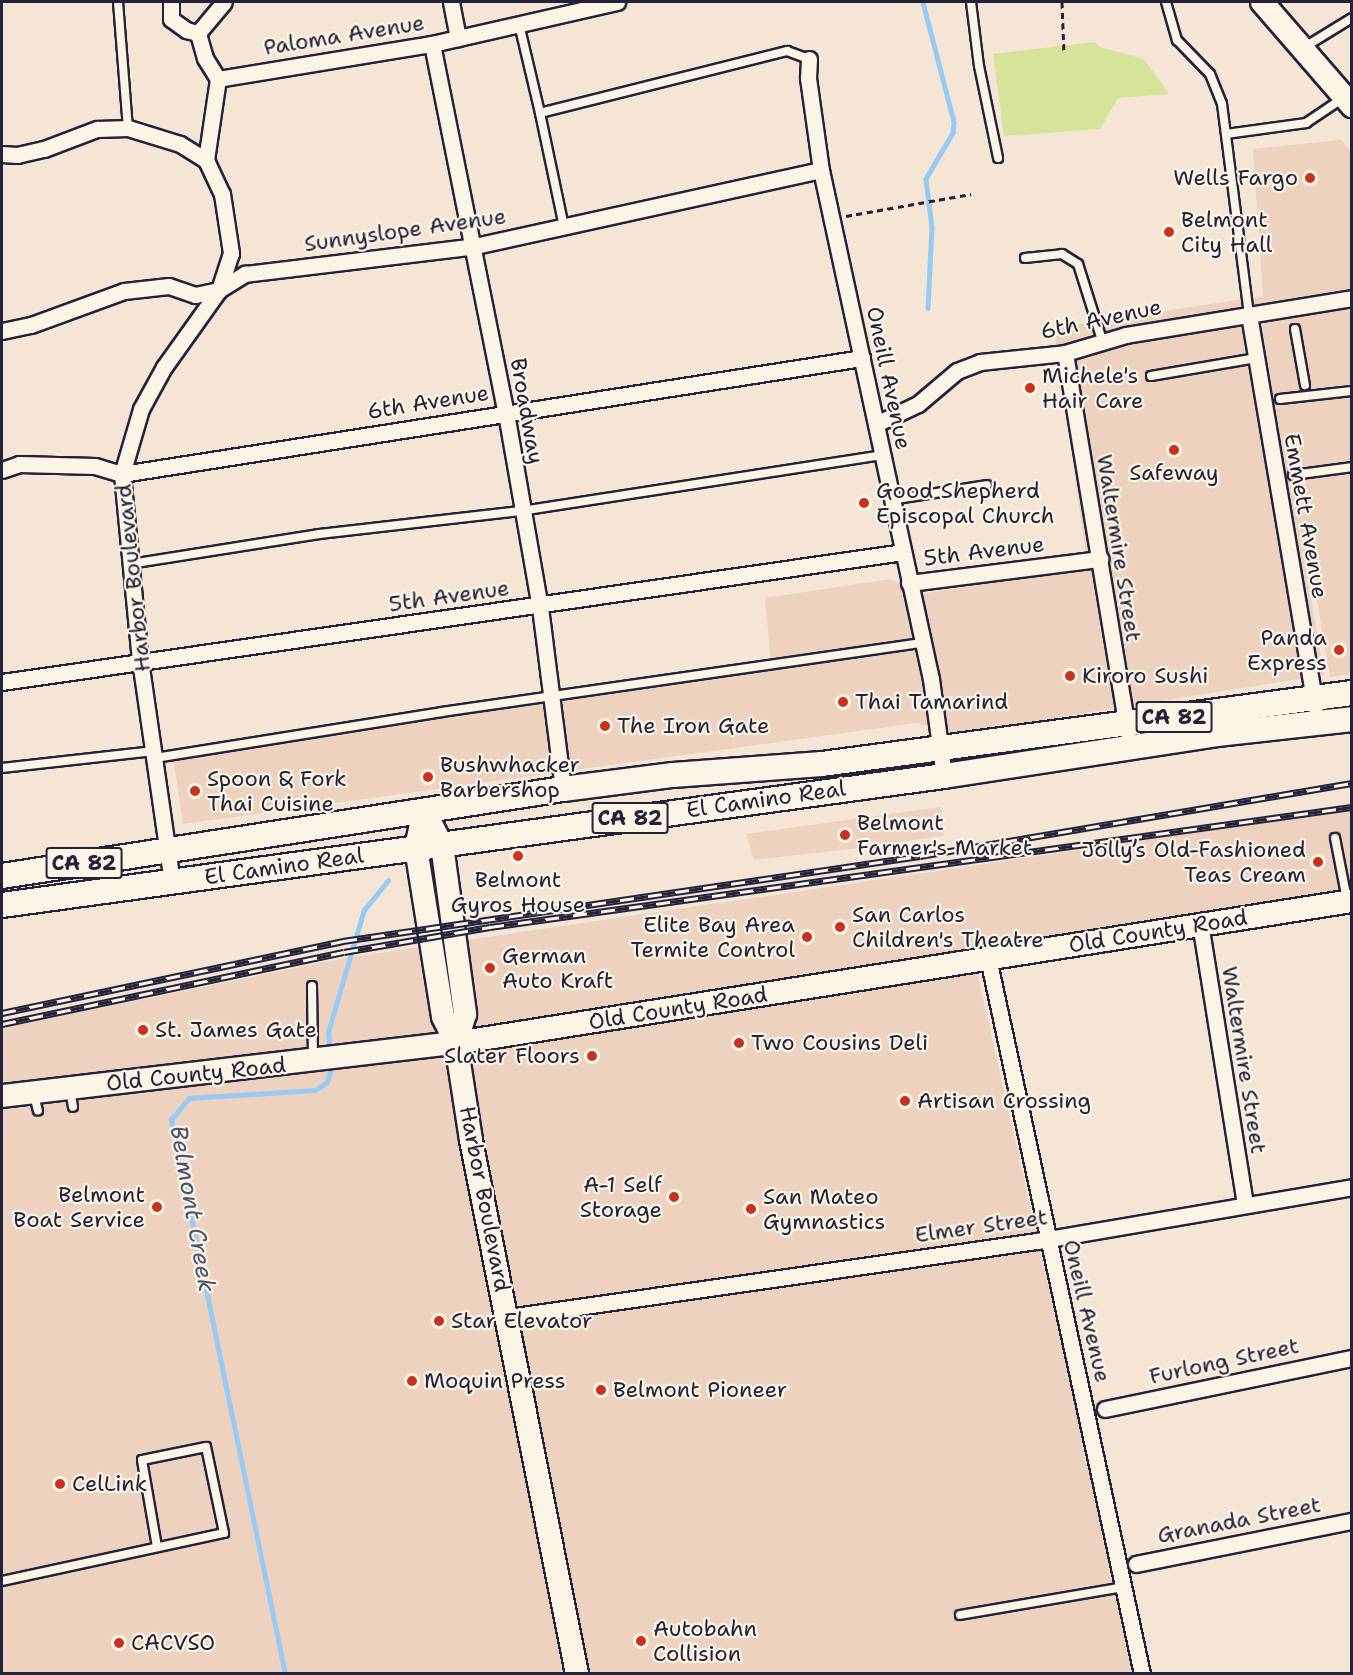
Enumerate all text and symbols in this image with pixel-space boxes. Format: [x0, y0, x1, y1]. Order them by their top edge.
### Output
street label: Paloma Avenue [262, 9, 426, 61]
place label: Wells Fargo [1173, 165, 1298, 191]
marker: Wells Fargo [1303, 171, 1317, 185]
street label: Sunnyslope Avenue [302, 203, 508, 257]
place label: Belmont City Hall [1181, 206, 1272, 258]
marker: Belmont City Hall [1162, 225, 1176, 239]
street label: 6th Avenue [1038, 293, 1164, 345]
street label: Oneill Avenue [861, 304, 917, 452]
street label: Broadway [505, 356, 549, 466]
place label: Michele's Hair Care [1042, 362, 1143, 414]
street label: 6th Avenue [365, 379, 491, 425]
marker: Michele's Hair Care [1023, 381, 1037, 395]
street label: Emmett Avenue [1278, 431, 1334, 601]
marker: Safeway [1167, 443, 1181, 457]
street label: Waltermire Street [1091, 452, 1147, 644]
place label: Safeway [1129, 460, 1219, 486]
place label: Good Shepherd Episcopal Church [876, 477, 1054, 528]
street label: Harbor Boulevard [110, 483, 156, 673]
marker: Good Shepherd Episcopal Church [857, 496, 871, 510]
street label: 5th Avenue [922, 530, 1046, 572]
street label: 5th Avenue [387, 574, 511, 618]
place label: Panda Express [1247, 624, 1327, 676]
marker: Panda Express [1332, 643, 1346, 657]
place label: Kiroro Sushi [1082, 663, 1209, 689]
marker: Kiroro Sushi [1063, 669, 1077, 683]
place label: Thai Tamarind [855, 689, 1008, 715]
marker: Thai Tamarind [836, 695, 850, 709]
road number: CA 82 [1135, 699, 1213, 735]
place label: The Iron Gate [617, 713, 769, 739]
marker: The Iron Gate [598, 719, 612, 733]
place label: Bushwhacker Barbershop [440, 751, 580, 802]
place label: Spoon & Fork Thai Cuisine [207, 765, 347, 816]
marker: Bushwhacker Barbershop [421, 770, 435, 784]
street label: El Camino Real [685, 775, 847, 823]
marker: Spoon & Fork Thai Cuisine [188, 784, 202, 798]
road number: CA 82 [591, 800, 669, 836]
place label: Belmont Farmer's Market [857, 809, 1032, 860]
marker: Belmont Farmer's Market [838, 828, 852, 842]
place label: Jolly’s Old-Fashioned Teas Cream [1081, 836, 1306, 888]
street label: El Camino Real [203, 842, 365, 890]
road number: CA 82 [45, 845, 123, 881]
marker: Belmont Gyros House [511, 849, 525, 863]
marker: Jolly’s Old-Fashioned Teas Cream [1311, 855, 1325, 869]
place label: Belmont Gyros House [451, 866, 585, 918]
place label: San Carlos Children's Theatre [852, 901, 1044, 952]
street label: Old County Road [1067, 904, 1249, 958]
place label: Elite Bay Area Termite Control [631, 911, 795, 962]
marker: San Carlos Children's Theatre [833, 920, 847, 934]
marker: Elite Bay Area Termite Control [800, 930, 814, 944]
place label: German Auto Kraft [502, 942, 613, 993]
marker: German Auto Kraft [483, 961, 497, 975]
street label: Waltermire Street [1216, 964, 1272, 1156]
street label: Old County Road [587, 981, 769, 1035]
place label: St. James Gate [155, 1017, 317, 1043]
marker: St. James Gate [136, 1023, 150, 1037]
place label: Two Cousins Deli [751, 1030, 928, 1056]
marker: Two Cousins Deli [732, 1036, 746, 1050]
place label: Slater Floors [444, 1043, 580, 1069]
marker: Slater Floors [585, 1049, 599, 1063]
street label: Old County Road [105, 1051, 287, 1097]
place label: Artisan Crossing [917, 1088, 1091, 1114]
marker: Artisan Crossing [898, 1094, 912, 1108]
street label: Harbor Boulevard [454, 1104, 516, 1294]
water label: Belmont Creek [163, 1123, 221, 1295]
place label: A-1 Self Storage [580, 1171, 662, 1222]
place label: Belmont Boat Service [13, 1181, 145, 1232]
place label: San Mateo Gymnastics [763, 1183, 885, 1234]
marker: A-1 Self Storage [667, 1190, 681, 1204]
marker: Belmont Boat Service [150, 1200, 164, 1214]
marker: San Mateo Gymnastics [744, 1202, 758, 1216]
street label: Elmer Street [913, 1204, 1049, 1248]
street label: Oneill Avenue [1058, 1237, 1116, 1385]
place label: Star Elevator [451, 1308, 592, 1334]
marker: Star Elevator [432, 1314, 446, 1328]
street label: Furlong Street [1147, 1332, 1301, 1390]
place label: Moquin Press [424, 1368, 566, 1394]
marker: Moquin Press [405, 1374, 419, 1388]
place label: Belmont Pioneer [613, 1377, 787, 1403]
marker: Belmont Pioneer [594, 1383, 608, 1397]
place label: CelLink [72, 1471, 147, 1497]
marker: CelLink [53, 1477, 67, 1491]
street label: Granada Street [1155, 1491, 1323, 1549]
place label: Autobahn Collision [653, 1615, 757, 1666]
place label: CACVSO [131, 1630, 215, 1656]
marker: Autobahn Collision [634, 1634, 648, 1648]
marker: CACVSO [112, 1636, 126, 1650]

